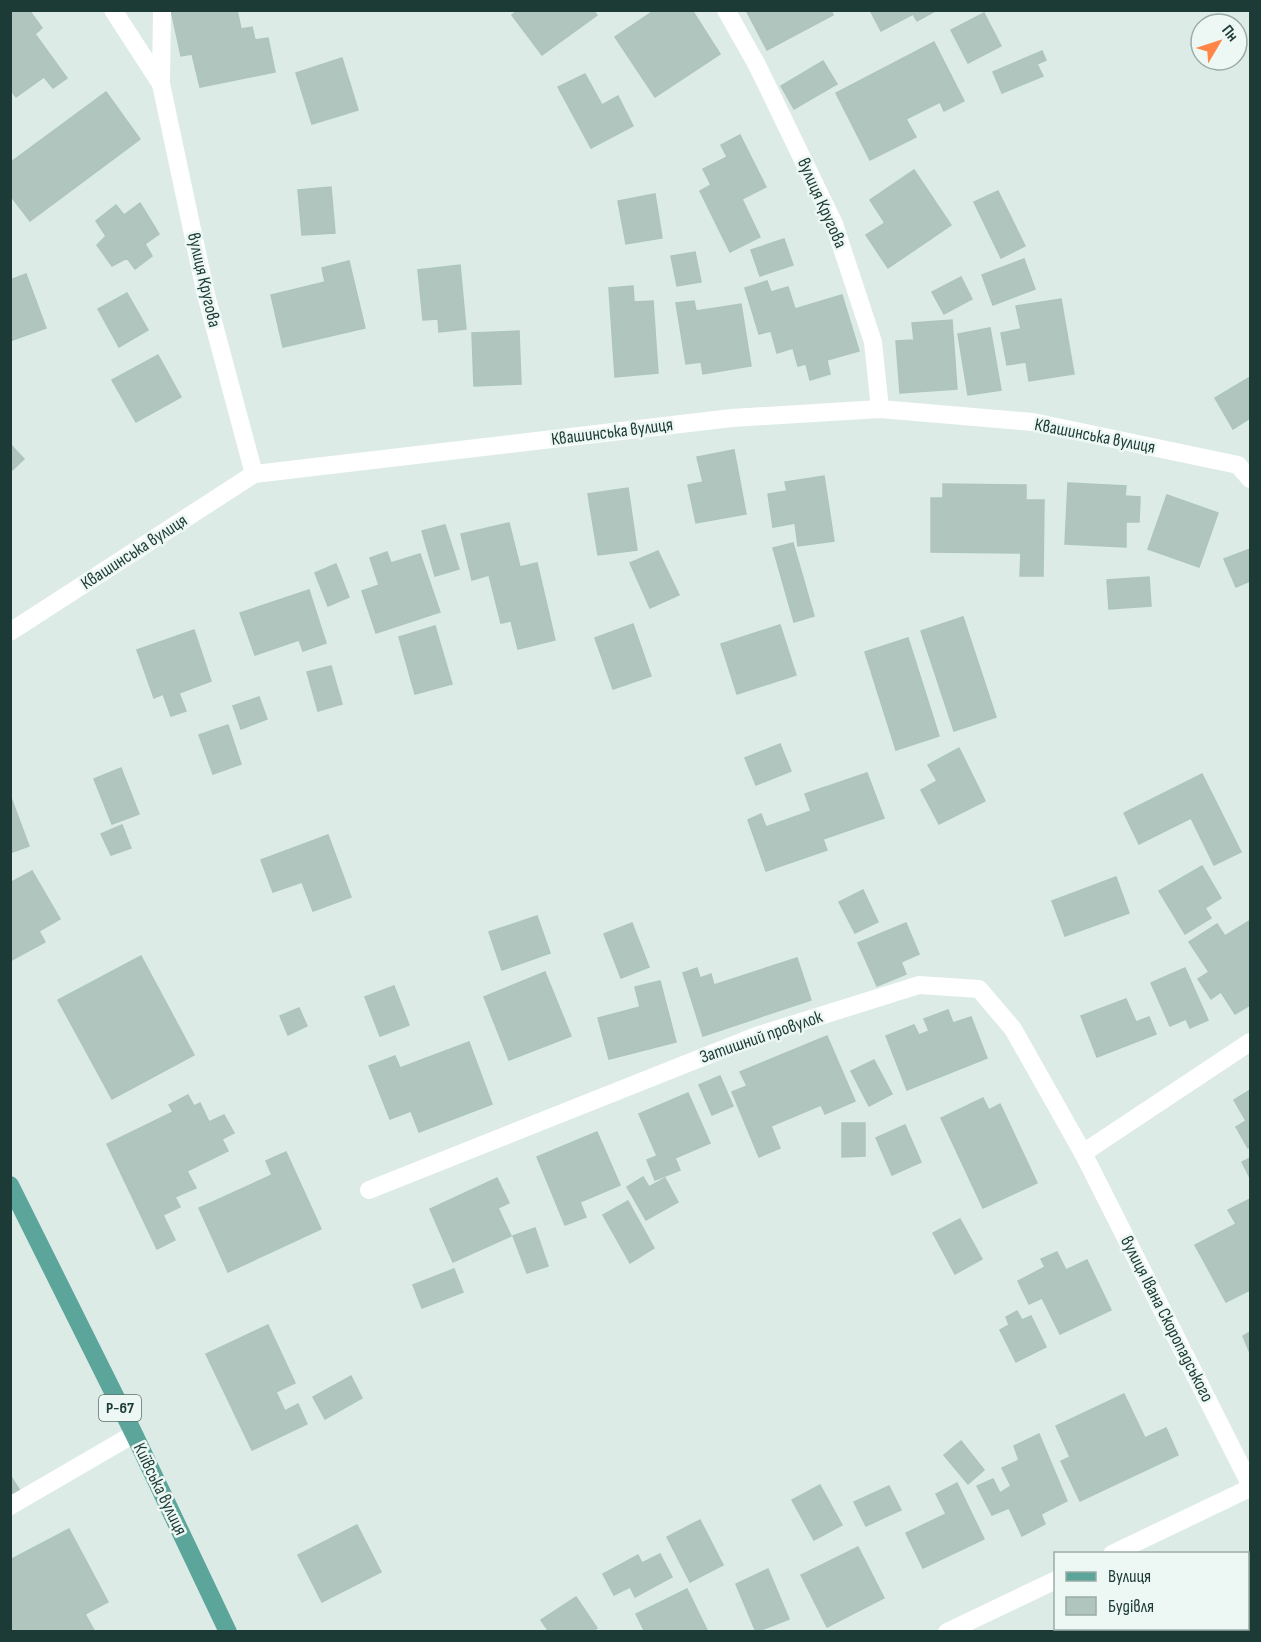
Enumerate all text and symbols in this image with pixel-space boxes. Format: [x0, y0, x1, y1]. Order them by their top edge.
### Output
north arrow [1189, 12, 1249, 72]
text: Пн [1217, 22, 1242, 45]
street label: вулиця Кругова [793, 155, 851, 251]
street label: вулиця Кругова [183, 231, 225, 329]
street label: Квашинська вулиця [550, 414, 674, 450]
street label: Квашинська вулиця [1033, 414, 1157, 458]
street label: Квашинська вулиця [77, 510, 191, 594]
street label: Затишний провулок [697, 1006, 825, 1068]
street label: вулиця Івана Скоропадського [1116, 1233, 1218, 1405]
road number: Р-67 [99, 1395, 141, 1421]
street label: Київська вулиця [129, 1439, 191, 1539]
legend [1054, 1552, 1249, 1630]
text: Вулиця [1108, 1566, 1151, 1587]
text: Будівля [1108, 1596, 1154, 1617]

